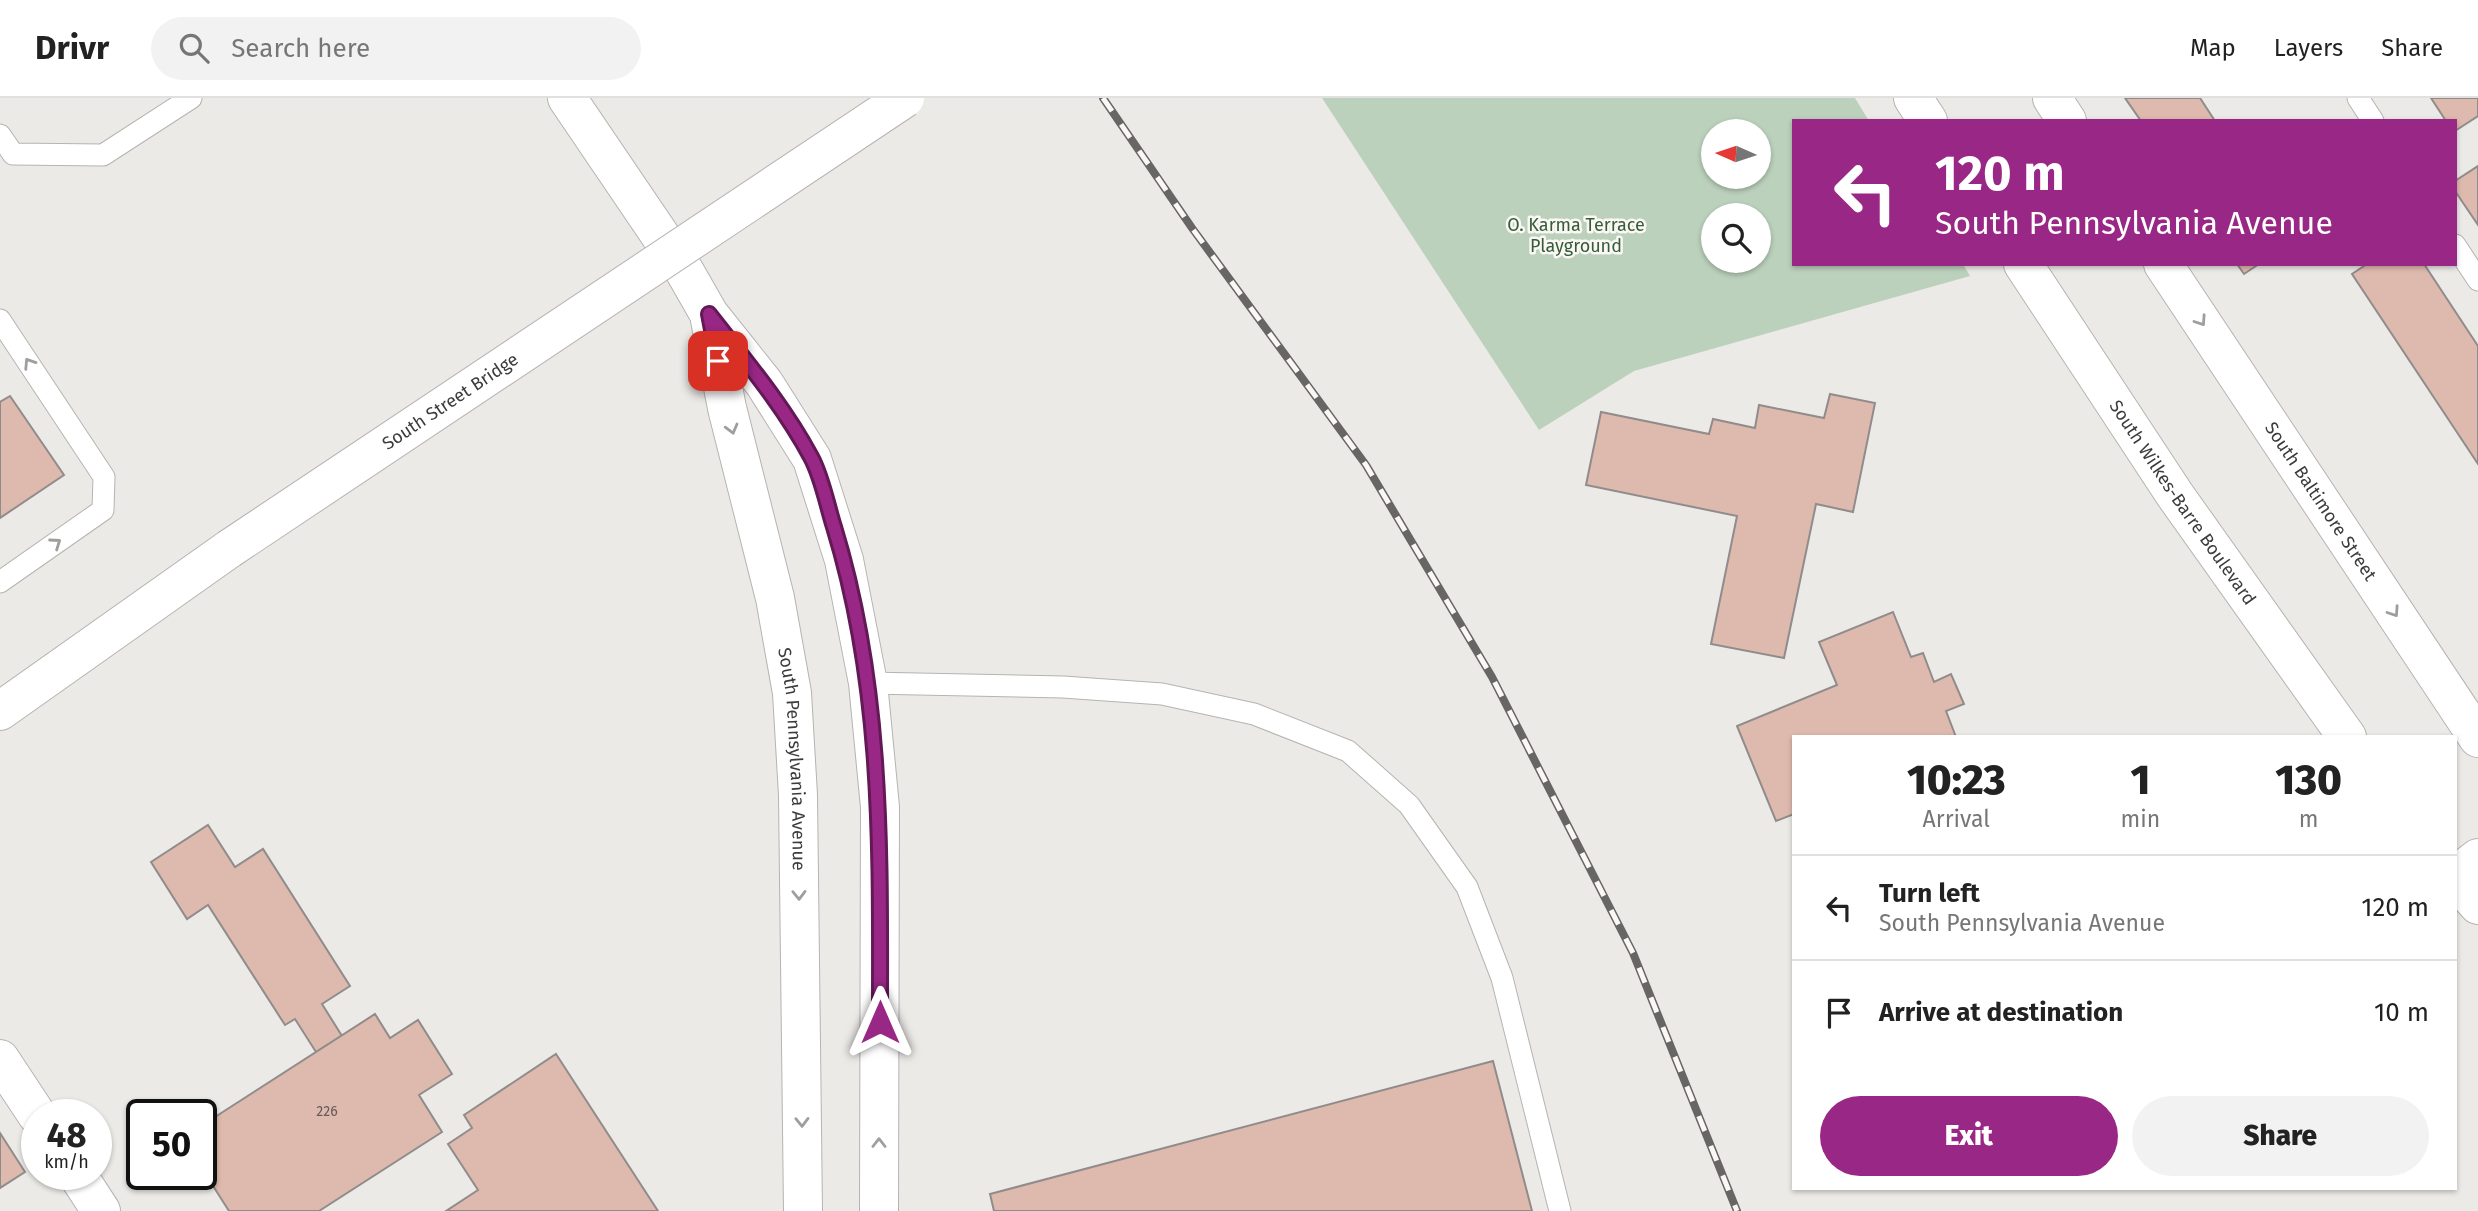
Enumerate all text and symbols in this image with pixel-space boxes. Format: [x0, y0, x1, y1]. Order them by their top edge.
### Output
search box [151, 17, 641, 80]
text: Drivr [35, 28, 109, 68]
icon: search [175, 29, 213, 67]
text: Search here [231, 33, 370, 64]
text: Map [2190, 34, 2236, 62]
text: Layers [2274, 34, 2343, 62]
text: Share [2381, 34, 2443, 62]
north arrow [1701, 119, 1771, 189]
map controls [1701, 119, 1771, 273]
text: 120 m [1935, 144, 2065, 203]
icon: left [1820, 147, 1911, 238]
button: search [1701, 203, 1771, 273]
text: South Pennsylvania Avenue [1935, 204, 2333, 242]
park label: O. Karma Terrace Playground [1507, 214, 1645, 257]
one-way arrow [2192, 313, 2205, 326]
pin [688, 331, 748, 391]
icon: arrive [699, 342, 737, 380]
street label: South Street Bridge [378, 348, 522, 455]
one-way arrow [24, 358, 37, 371]
street label: South Wilkes-Barre Boulevard [2105, 396, 2261, 609]
street label: South Baltimore Street [2260, 418, 2382, 585]
one-way arrow [724, 423, 738, 435]
one-way arrow [48, 539, 61, 551]
one-way arrow [2386, 605, 2399, 618]
street label: South Pennsylvania Avenue [773, 646, 810, 871]
text: 10:23 [1907, 755, 2006, 805]
text: 1 [2130, 755, 2150, 805]
text: 130 [2275, 755, 2342, 805]
text: Arrival [1923, 805, 1990, 833]
text: min [2121, 805, 2160, 833]
text: m [2299, 805, 2318, 833]
text: Turn left [1879, 878, 1980, 909]
icon: left [1820, 889, 1858, 927]
one-way arrow [791, 890, 807, 900]
text: 120 m [2361, 892, 2429, 923]
text: South Pennsylvania Avenue [1879, 909, 2165, 937]
position arrow [843, 985, 917, 1059]
icon: arrive [1820, 994, 1858, 1032]
text: Arrive at destination [1879, 997, 2123, 1028]
text: 10 m [2374, 997, 2429, 1028]
button: Exit [1820, 1096, 2118, 1176]
button: Share [2132, 1096, 2429, 1176]
speed limit sign: 50 [126, 1099, 217, 1190]
house number: 226 [316, 1103, 338, 1120]
text: 48 [46, 1114, 87, 1156]
one-way arrow [794, 1117, 810, 1128]
one-way arrow [872, 1137, 887, 1148]
text: km/h [44, 1151, 89, 1173]

